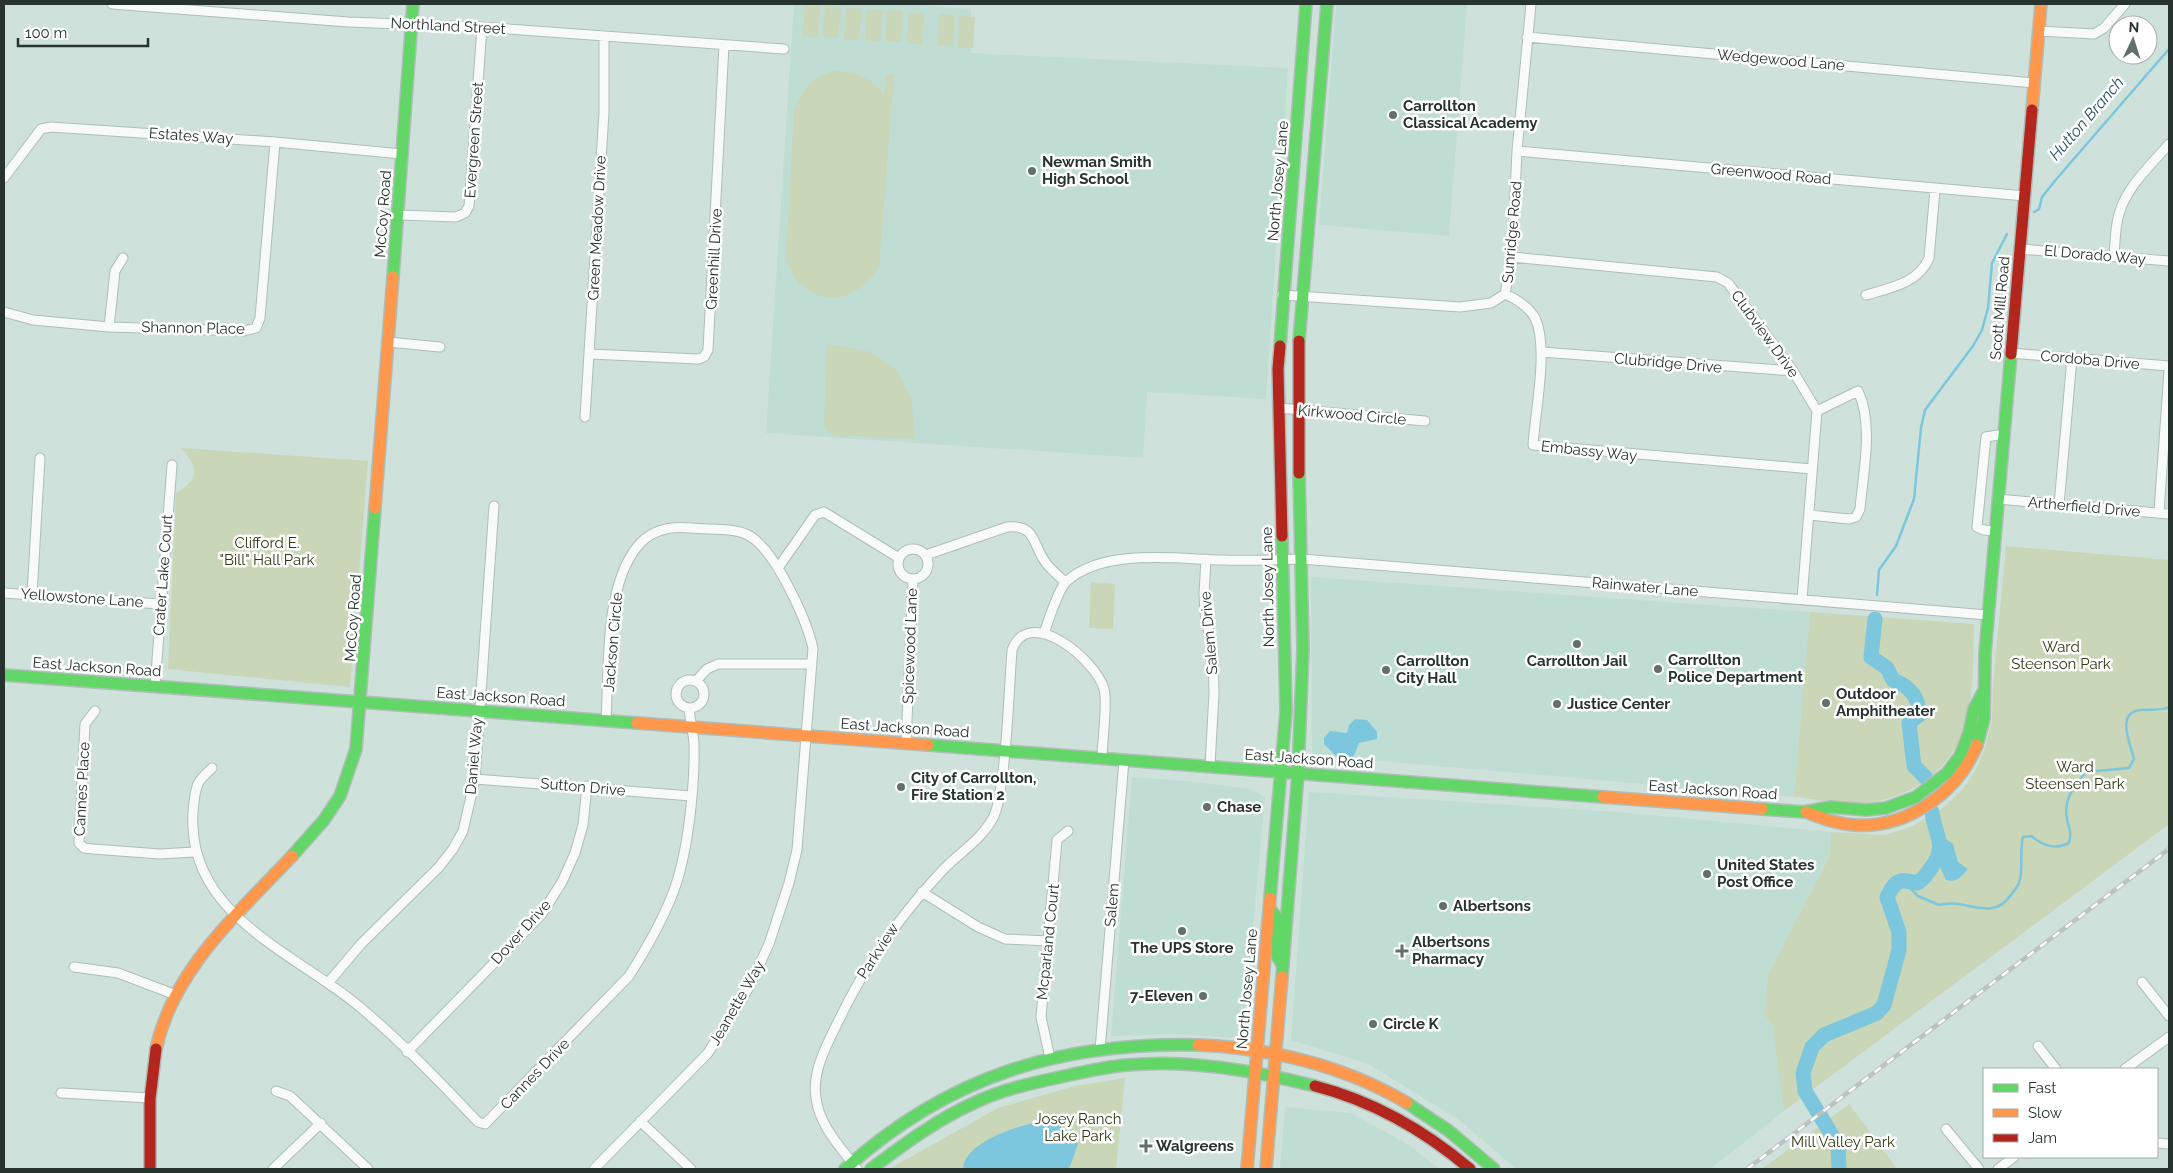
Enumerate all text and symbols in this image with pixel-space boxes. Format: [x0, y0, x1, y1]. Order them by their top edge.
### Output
street label: Northland Street [390, 14, 506, 38]
scale bar [18, 15, 148, 47]
north arrow [2108, 15, 2158, 65]
text: N [2128, 19, 2140, 35]
text: 100 m [25, 24, 67, 42]
street label: Wedgewood Lane [1716, 45, 1846, 75]
water label: Hutton Branch [2045, 73, 2128, 164]
street label: Evergreen Street [461, 81, 487, 199]
place label: Carrollton Classical Academy [1403, 97, 1538, 132]
marker: Carrollton Classical Academy [1387, 109, 1399, 121]
street label: North Josey Lane [1264, 120, 1292, 242]
street label: Estates Way [148, 124, 234, 148]
place label: Newman Smith High School [1042, 153, 1152, 188]
street label: Green Meadow Drive [584, 155, 610, 301]
street label: Greenwood Road [1710, 160, 1832, 188]
marker: Newman Smith High School [1026, 165, 1038, 177]
street label: McCoy Road [371, 170, 395, 258]
street label: Sunridge Road [1499, 180, 1525, 284]
street label: Greenhill Drive [702, 208, 726, 310]
street label: El Dorado Way [2043, 242, 2147, 268]
street label: Scott Mill Road [1987, 255, 2013, 361]
street label: Clubview Drive [1727, 287, 1803, 381]
street label: Shannon Place [141, 318, 245, 338]
street label: Cordoba Drive [2040, 347, 2141, 373]
street label: Clubridge Drive [1613, 349, 1723, 377]
street label: Kirkwood Circle [1297, 401, 1407, 429]
street label: Embassy Way [1540, 437, 1638, 465]
street label: Artherfield Drive [2027, 493, 2141, 521]
street label: Crater Lake Court [150, 514, 176, 636]
street label: North Josey Lane [1258, 526, 1278, 647]
park label: Clifford E. "Bill" Hall Park [220, 534, 314, 569]
street label: Rainwater Lane [1591, 573, 1699, 601]
street label: McCoy Road [341, 574, 365, 662]
street label: Yellowstone Lane [20, 585, 144, 611]
street label: Spicewood Lane [899, 588, 921, 704]
street label: Salem Drive [1196, 590, 1222, 675]
street label: Jackson Circle [600, 591, 626, 693]
marker: Carrollton Jail [1571, 638, 1583, 650]
park label: Ward Steenson Park [2011, 638, 2111, 673]
place label: Carrollton Police Department [1668, 651, 1803, 686]
place label: Carrollton City Hall [1396, 652, 1469, 687]
place label: Carrollton Jail [1527, 652, 1627, 670]
street label: East Jackson Road [32, 654, 162, 680]
marker: Carrollton Police Department [1652, 663, 1664, 675]
marker: Carrollton City Hall [1380, 664, 1392, 676]
street label: East Jackson Road [436, 684, 566, 710]
place label: Outdoor Amphitheater [1836, 685, 1935, 720]
place label: Justice Center [1567, 695, 1670, 713]
marker: Outdoor Amphitheater [1820, 697, 1832, 709]
marker: Justice Center [1551, 698, 1563, 710]
street label: East Jackson Road [840, 715, 970, 741]
street label: Daniel Way [462, 717, 486, 795]
street label: Cannes Place [71, 741, 93, 837]
street label: East Jackson Road [1244, 746, 1374, 772]
park label: Ward Steensen Park [2025, 758, 2125, 793]
place label: City of Carrollton, Fire Station 2 [911, 769, 1036, 804]
street label: Sutton Drive [540, 774, 626, 800]
street label: East Jackson Road [1648, 777, 1778, 803]
marker: City of Carrollton, Fire Station 2 [895, 781, 907, 793]
place label: Chase [1217, 798, 1261, 816]
marker: Chase [1201, 801, 1213, 813]
place label: United States Post Office [1717, 856, 1814, 891]
marker: United States Post Office [1701, 868, 1713, 880]
street label: Salem [1101, 882, 1123, 928]
street label: Mcparland Court [1033, 883, 1063, 1001]
street label: Dover Drive [487, 896, 555, 968]
place label: Albertsons [1453, 897, 1531, 915]
marker: Albertsons [1437, 900, 1449, 912]
street label: Parkview [853, 920, 903, 982]
marker: The UPS Store [1176, 925, 1188, 937]
street label: North Josey Lane [1233, 928, 1261, 1050]
place label: Albertsons Pharmacy [1412, 933, 1490, 968]
place label: The UPS Store [1131, 939, 1233, 957]
marker: Albertsons Pharmacy [1396, 945, 1408, 957]
street label: Jeanette Way [706, 958, 768, 1048]
place label: 7-Eleven [1130, 987, 1193, 1005]
marker: 7-Eleven [1197, 990, 1209, 1002]
place label: Circle K [1383, 1015, 1440, 1033]
marker: Circle K [1367, 1018, 1379, 1030]
street label: Cannes Drive [497, 1035, 573, 1113]
legend [1983, 1068, 2158, 1158]
text: Fast [2028, 1079, 2056, 1097]
text: Slow [2028, 1104, 2062, 1122]
park label: Josey Ranch Lake Park [1035, 1110, 1121, 1145]
text: Jam [2028, 1129, 2057, 1147]
park label: Mill Valley Park [1791, 1133, 1895, 1151]
place label: Walgreens [1156, 1137, 1234, 1155]
marker: Walgreens [1140, 1140, 1152, 1152]

